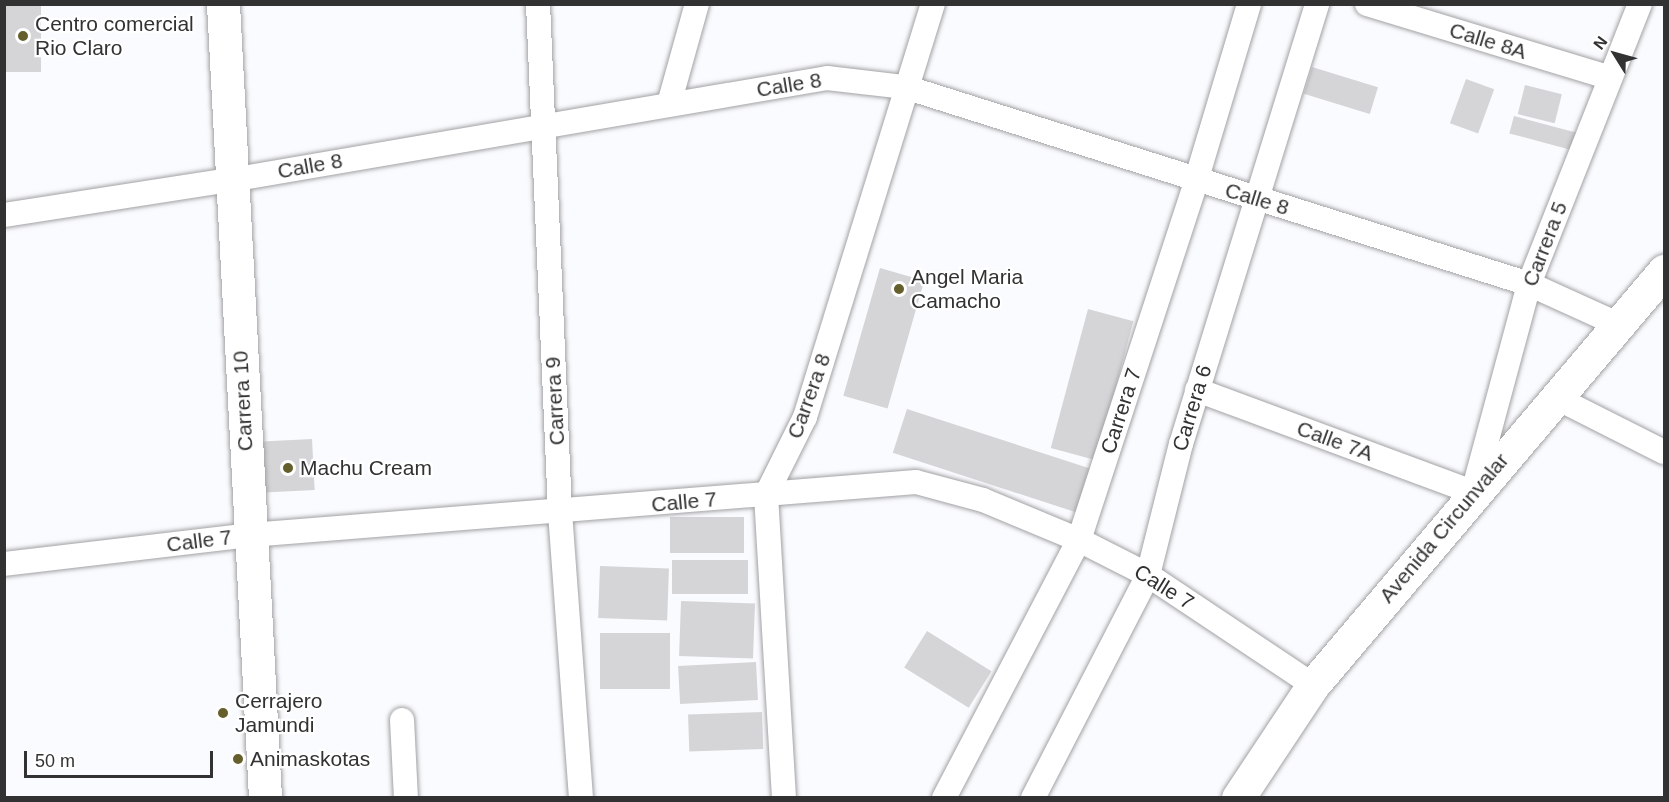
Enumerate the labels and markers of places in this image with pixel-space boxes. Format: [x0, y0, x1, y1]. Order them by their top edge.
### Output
place label: Centro comercial Rio Claro [35, 11, 194, 61]
marker: Centro comercial Rio Claro [16, 29, 30, 43]
place label: Angel Maria Camacho [911, 264, 1023, 314]
marker: Angel Maria Camacho [892, 282, 906, 296]
place label: Machu Cream [300, 455, 432, 481]
marker: Machu Cream [281, 461, 295, 475]
place label: Cerrajero Jamundi [235, 688, 323, 738]
marker: Cerrajero Jamundi [216, 706, 230, 720]
place label: Animaskotas [250, 746, 370, 772]
marker: Animaskotas [231, 752, 245, 766]

